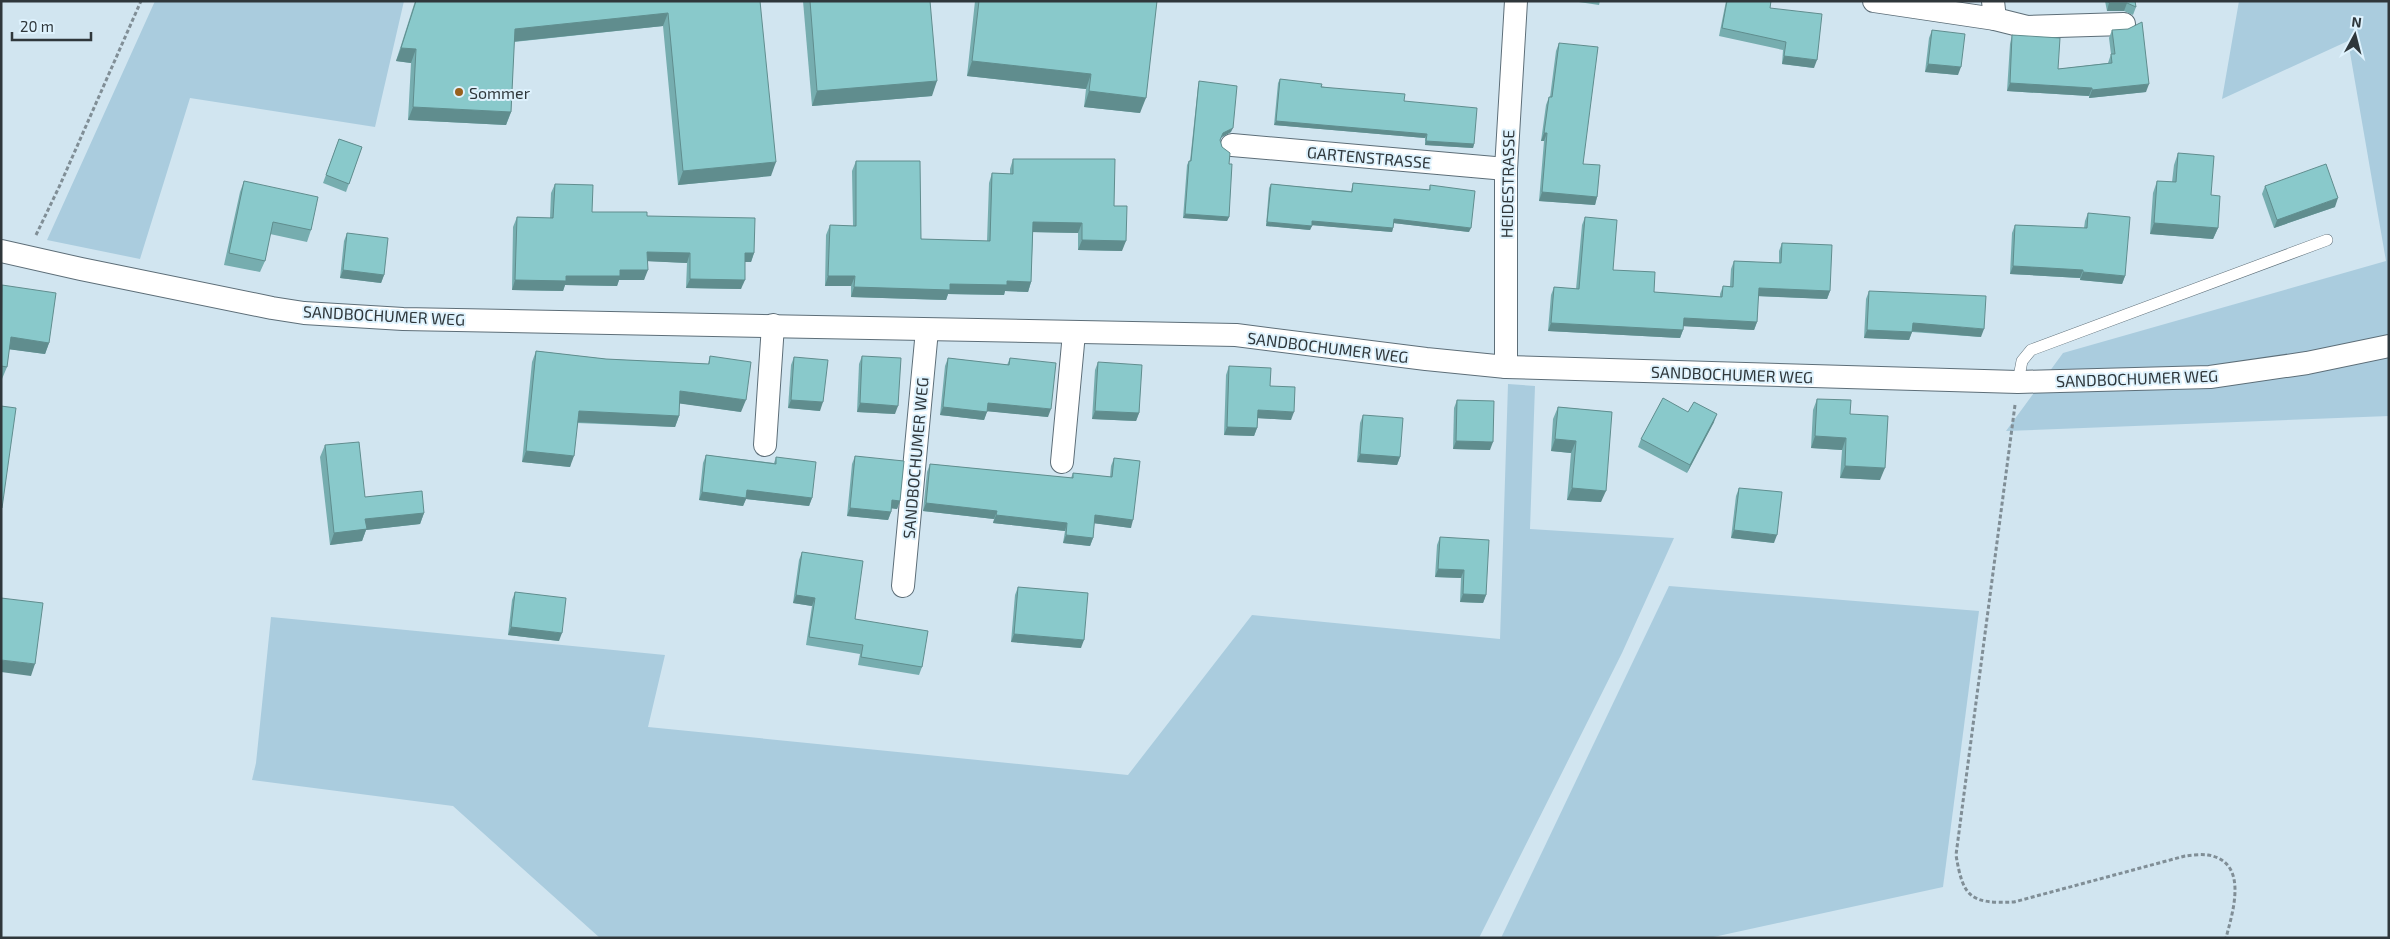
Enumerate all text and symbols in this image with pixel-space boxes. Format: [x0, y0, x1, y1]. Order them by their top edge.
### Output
scale bar [12, 10, 91, 42]
north arrow [2330, 10, 2380, 60]
text: N [2351, 13, 2363, 31]
text: 20 m [20, 17, 54, 35]
place label: Sommer [469, 83, 531, 102]
marker: Sommer [453, 86, 465, 98]
street label: HEIDESTRASSE [1497, 130, 1517, 238]
street label: GARTENSTRASSE [1306, 142, 1432, 172]
street label: SANDBOCHUMER WEG [302, 301, 466, 329]
street label: SANDBOCHUMER WEG [1246, 328, 1410, 366]
street label: SANDBOCHUMER WEG [1651, 362, 1813, 386]
street label: SANDBOCHUMER WEG [2056, 366, 2218, 390]
street label: SANDBOCHUMER WEG [898, 376, 932, 540]

